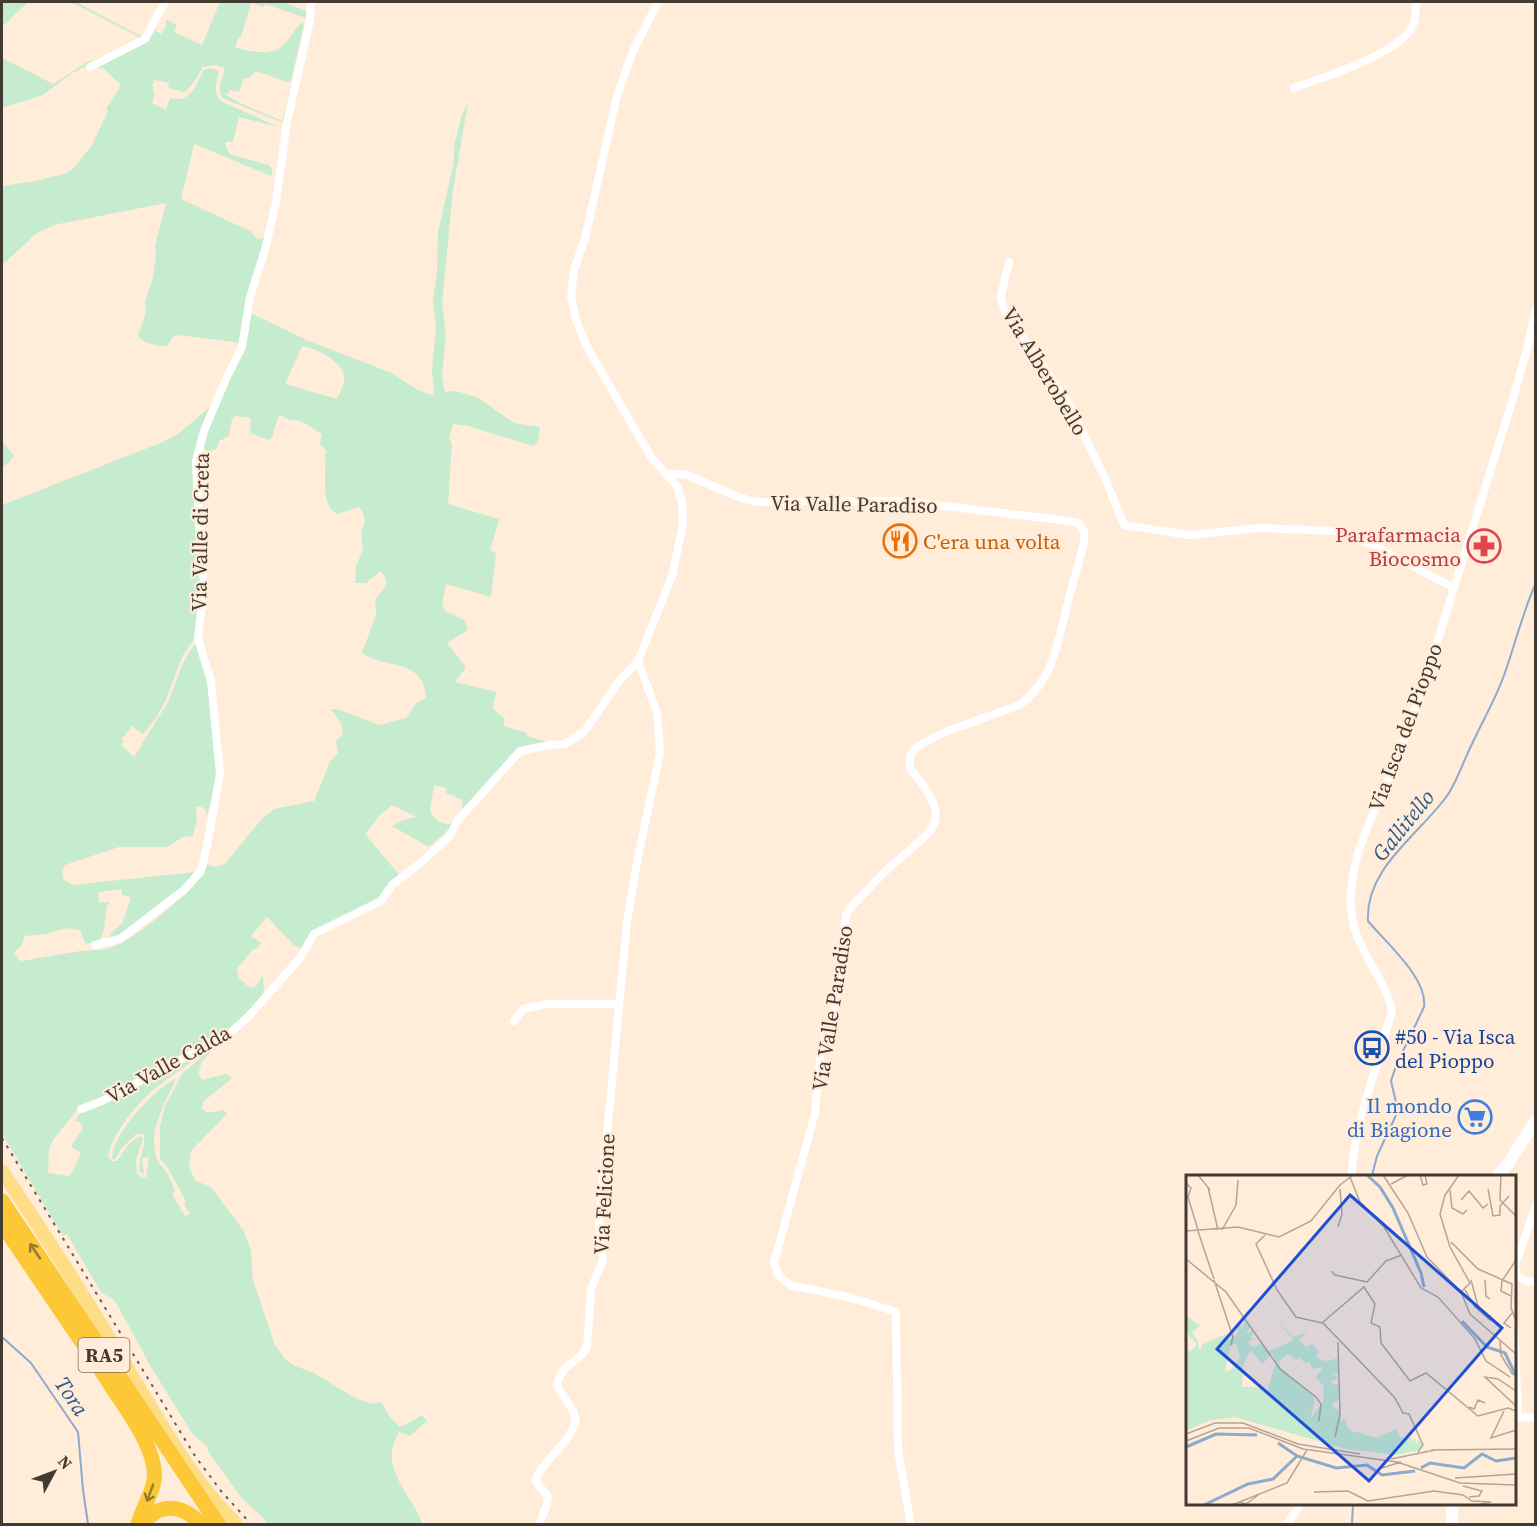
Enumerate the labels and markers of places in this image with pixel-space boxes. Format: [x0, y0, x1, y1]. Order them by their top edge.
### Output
place label: Parafarmacia Biocosmo [1335, 520, 1461, 573]
restaurant icon: C'era una volta [882, 523, 918, 559]
place label: C'era una volta [923, 527, 1061, 556]
pharmacy icon: Parafarmacia Biocosmo [1466, 528, 1502, 564]
place label: #50 - Via Isca del Pioppo [1395, 1022, 1516, 1075]
bus stop icon: #50 - Via Isca del Pioppo [1354, 1030, 1390, 1066]
place label: Il mondo di Biagione [1347, 1091, 1452, 1144]
supermarket icon: Il mondo di Biagione [1457, 1099, 1493, 1135]

